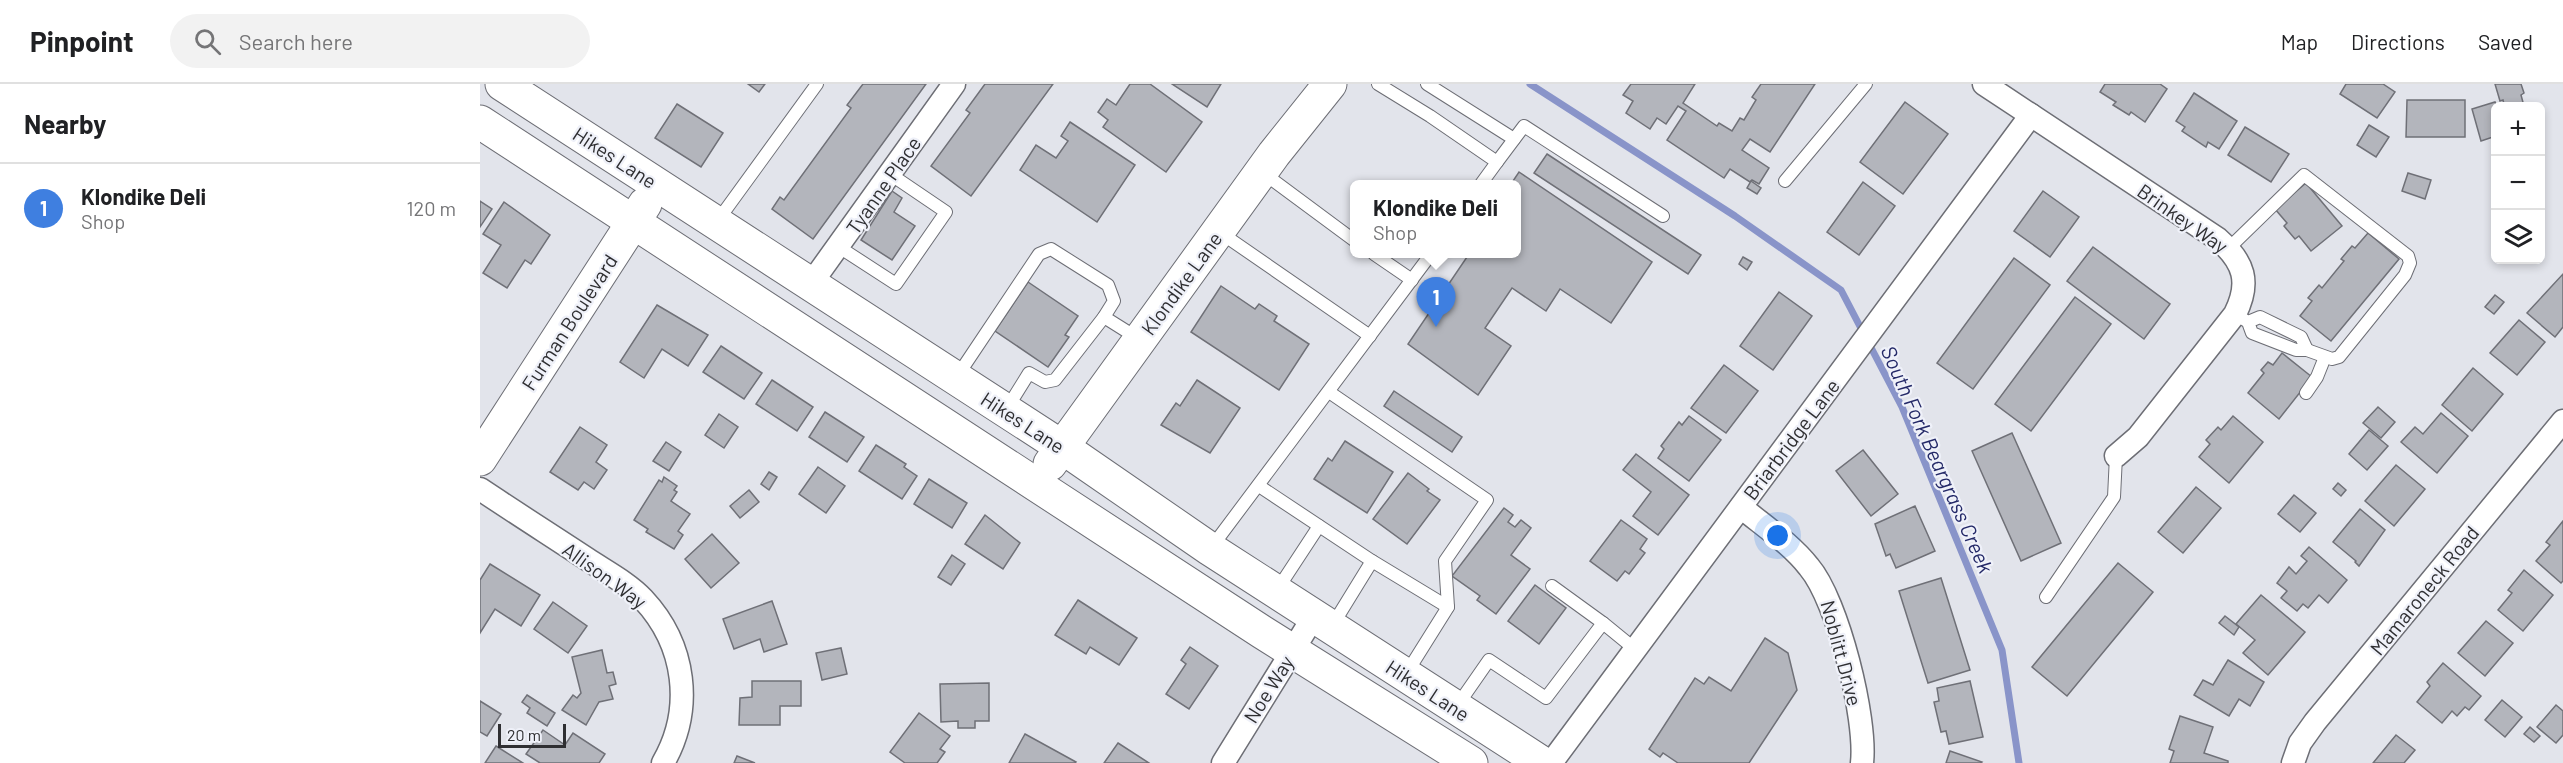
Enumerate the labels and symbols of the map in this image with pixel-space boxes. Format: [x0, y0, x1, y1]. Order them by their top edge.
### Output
street label: Hikes Lane [569, 121, 661, 193]
street label: Tyanne Place [841, 132, 925, 238]
street label: Brinkey Way [2133, 178, 2233, 258]
street label: Klondike Lane [1136, 227, 1226, 339]
street label: Furman Boulevard [516, 249, 622, 395]
pin: 1 [1416, 278, 1456, 327]
water label: South Fork Beargrass Creek [1877, 342, 2000, 577]
street label: Briarbridge Lane [1738, 374, 1844, 504]
street label: Hikes Lane [977, 386, 1069, 458]
your location [1763, 521, 1792, 550]
street label: Mamaroneck Road [2365, 521, 2483, 659]
street label: Allison Way [558, 537, 652, 613]
street label: Noblitt Drive [1816, 598, 1868, 708]
street label: Noe Way [1238, 651, 1298, 727]
street label: Hikes Lane [1382, 654, 1474, 726]
scale bar [498, 721, 566, 748]

